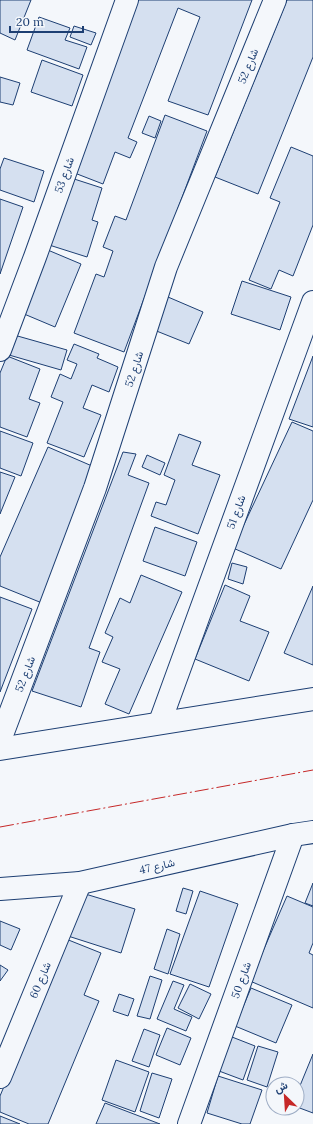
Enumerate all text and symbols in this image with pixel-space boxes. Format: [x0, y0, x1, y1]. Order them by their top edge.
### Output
scale bar [10, 8, 83, 34]
text: 20 m [16, 14, 44, 29]
street label: شارع 52 [235, 46, 262, 86]
street label: شارع 53 [51, 155, 78, 195]
street label: شارع 52 [122, 349, 147, 389]
street label: شارع 51 [223, 493, 250, 531]
street label: شارع 52 [12, 654, 39, 694]
street label: شارع 47 [138, 855, 177, 878]
street label: شارع 60 [26, 959, 55, 1001]
street label: شارع 50 [228, 960, 255, 1001]
north arrow [265, 1076, 305, 1116]
text: ش [272, 1078, 290, 1096]

